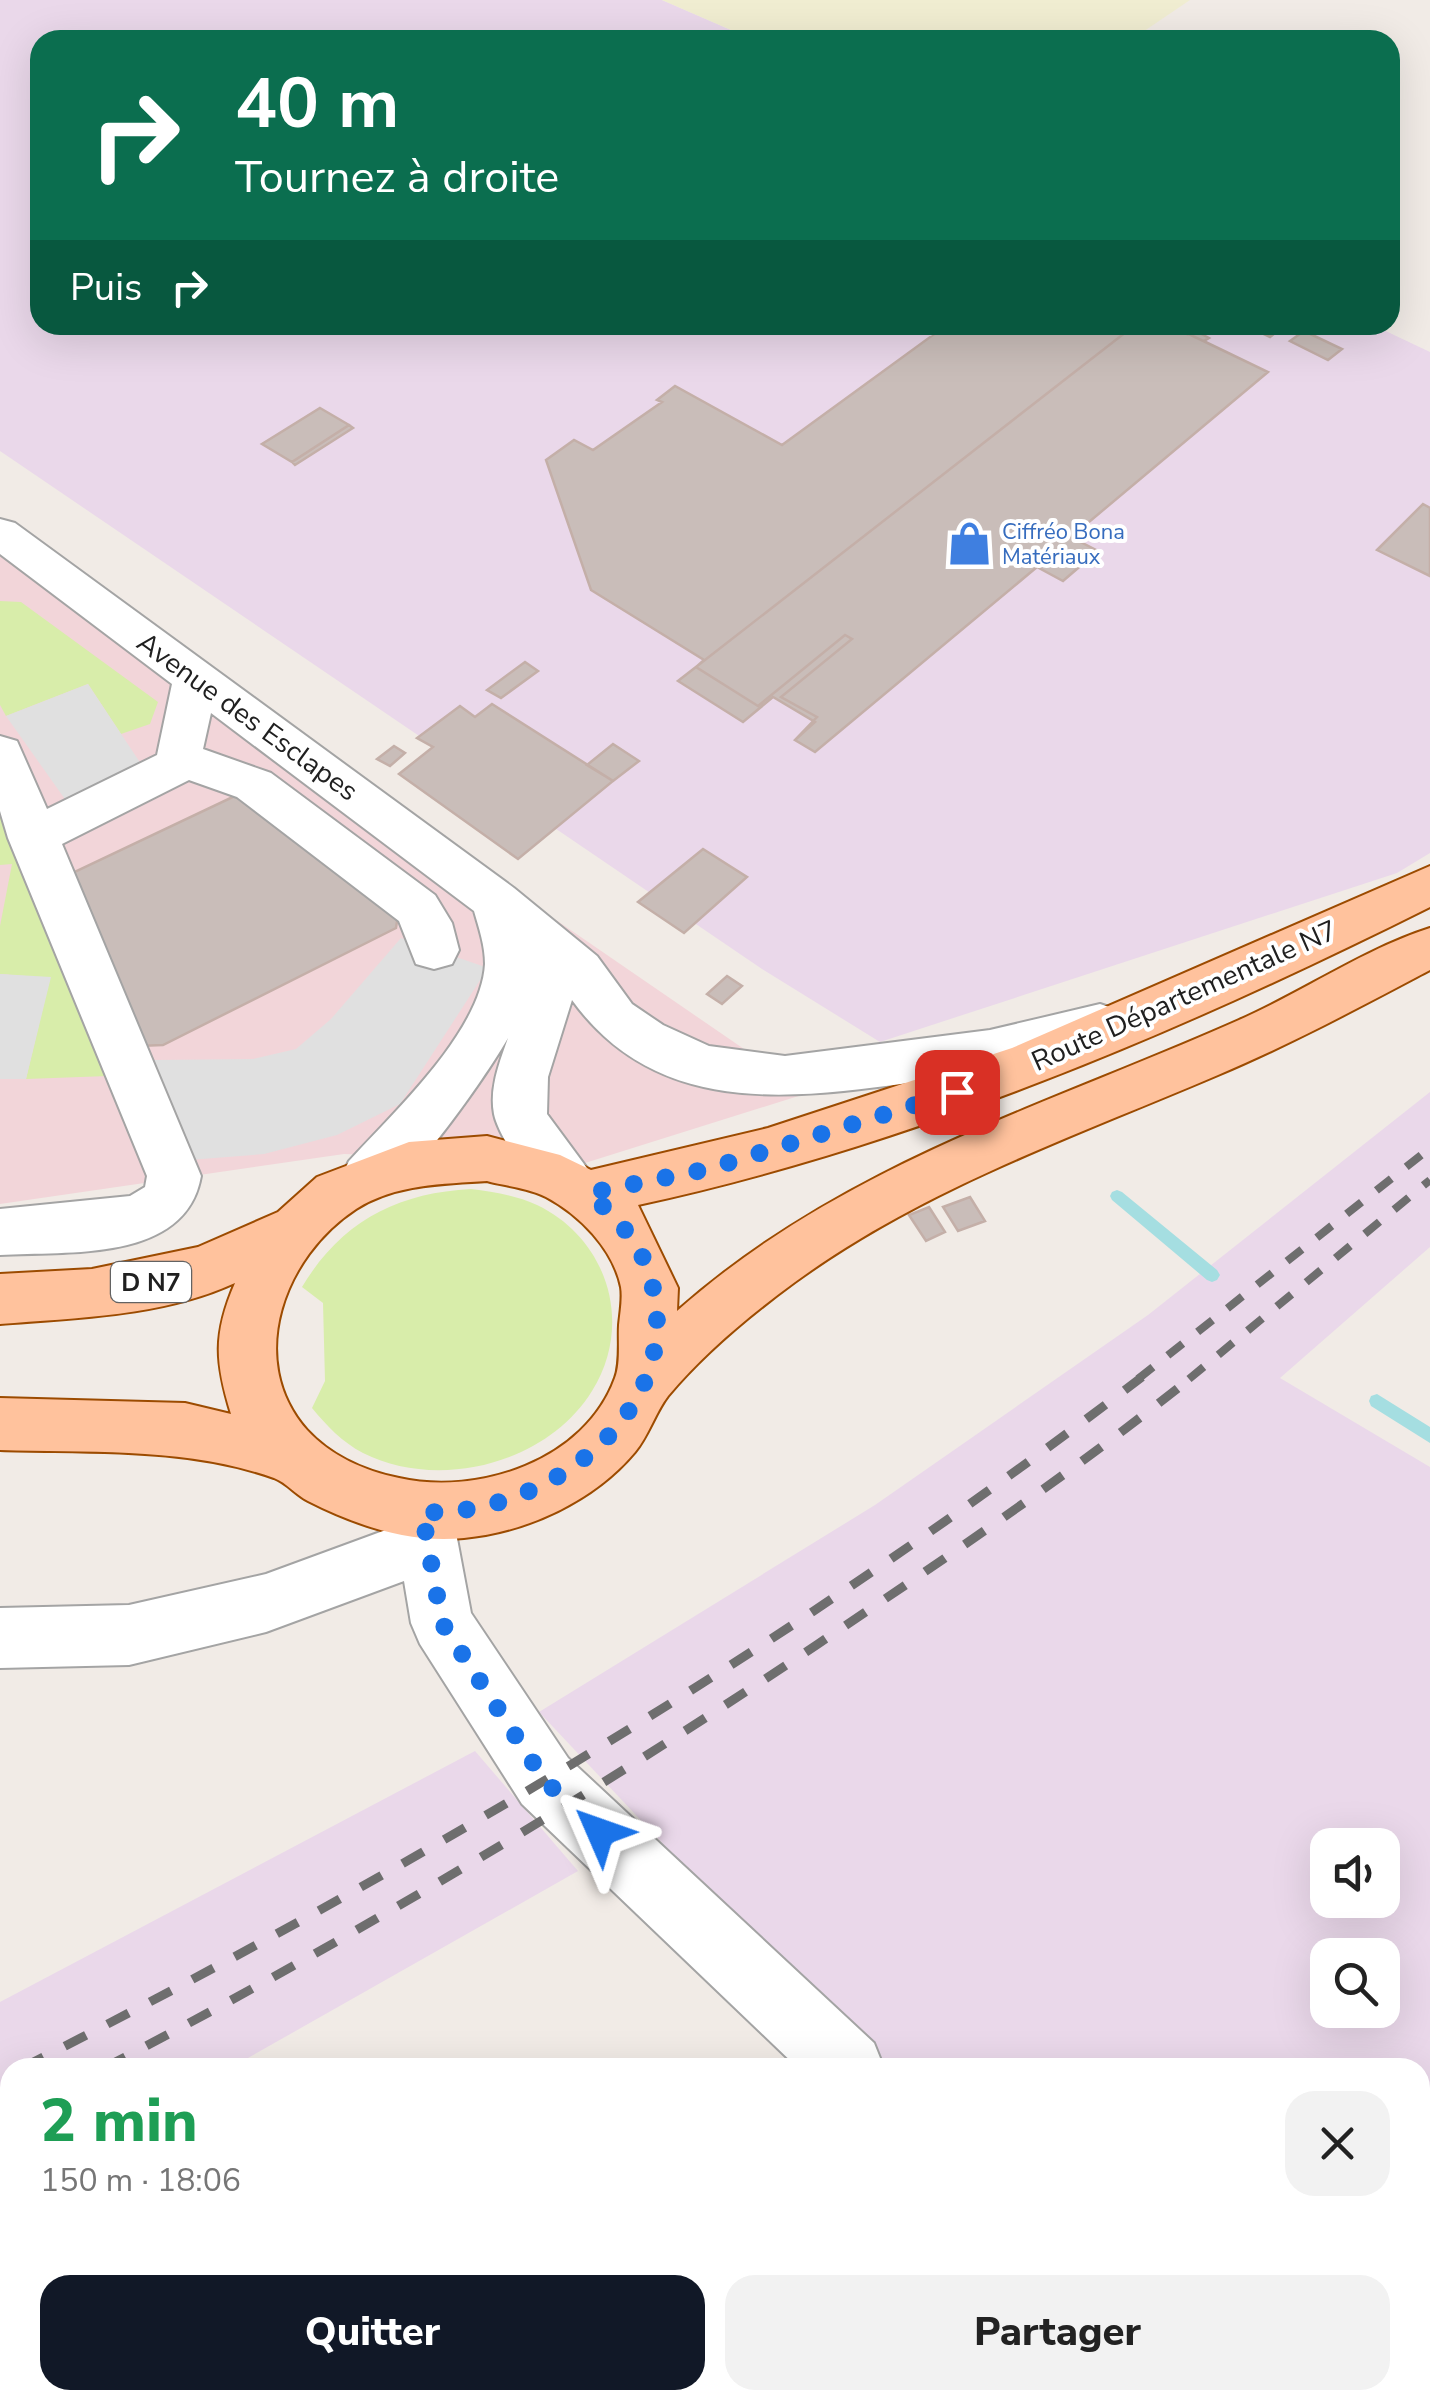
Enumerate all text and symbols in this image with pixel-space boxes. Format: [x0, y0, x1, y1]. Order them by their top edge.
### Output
text: 40 m [235, 56, 399, 152]
icon: right [70, 70, 200, 200]
text: Tournez à droite [235, 147, 559, 208]
icon: right [162, 260, 217, 315]
text: Puis [70, 262, 142, 313]
place label: Ciffréo Bona Matériaux [1002, 517, 1125, 572]
shop icon: Ciffréo Bona Matériaux [945, 520, 993, 568]
street label: Avenue des Esclapes [129, 624, 366, 810]
street label: Route Départementale N7 [1026, 911, 1343, 1081]
pin [915, 1050, 1000, 1135]
icon: arrive [930, 1065, 985, 1120]
road number: D N7 [111, 1262, 191, 1302]
position arrow [548, 1780, 652, 1884]
map controls [1310, 1828, 1400, 2028]
button: sound [1310, 1828, 1400, 1918]
button: search [1310, 1938, 1400, 2028]
text: 2 min [40, 2080, 198, 2162]
button: close [1285, 2091, 1390, 2196]
text: 150 m · 18:06 [40, 2159, 241, 2202]
button: Quitter [40, 2275, 705, 2390]
button: Partager [725, 2275, 1390, 2390]

